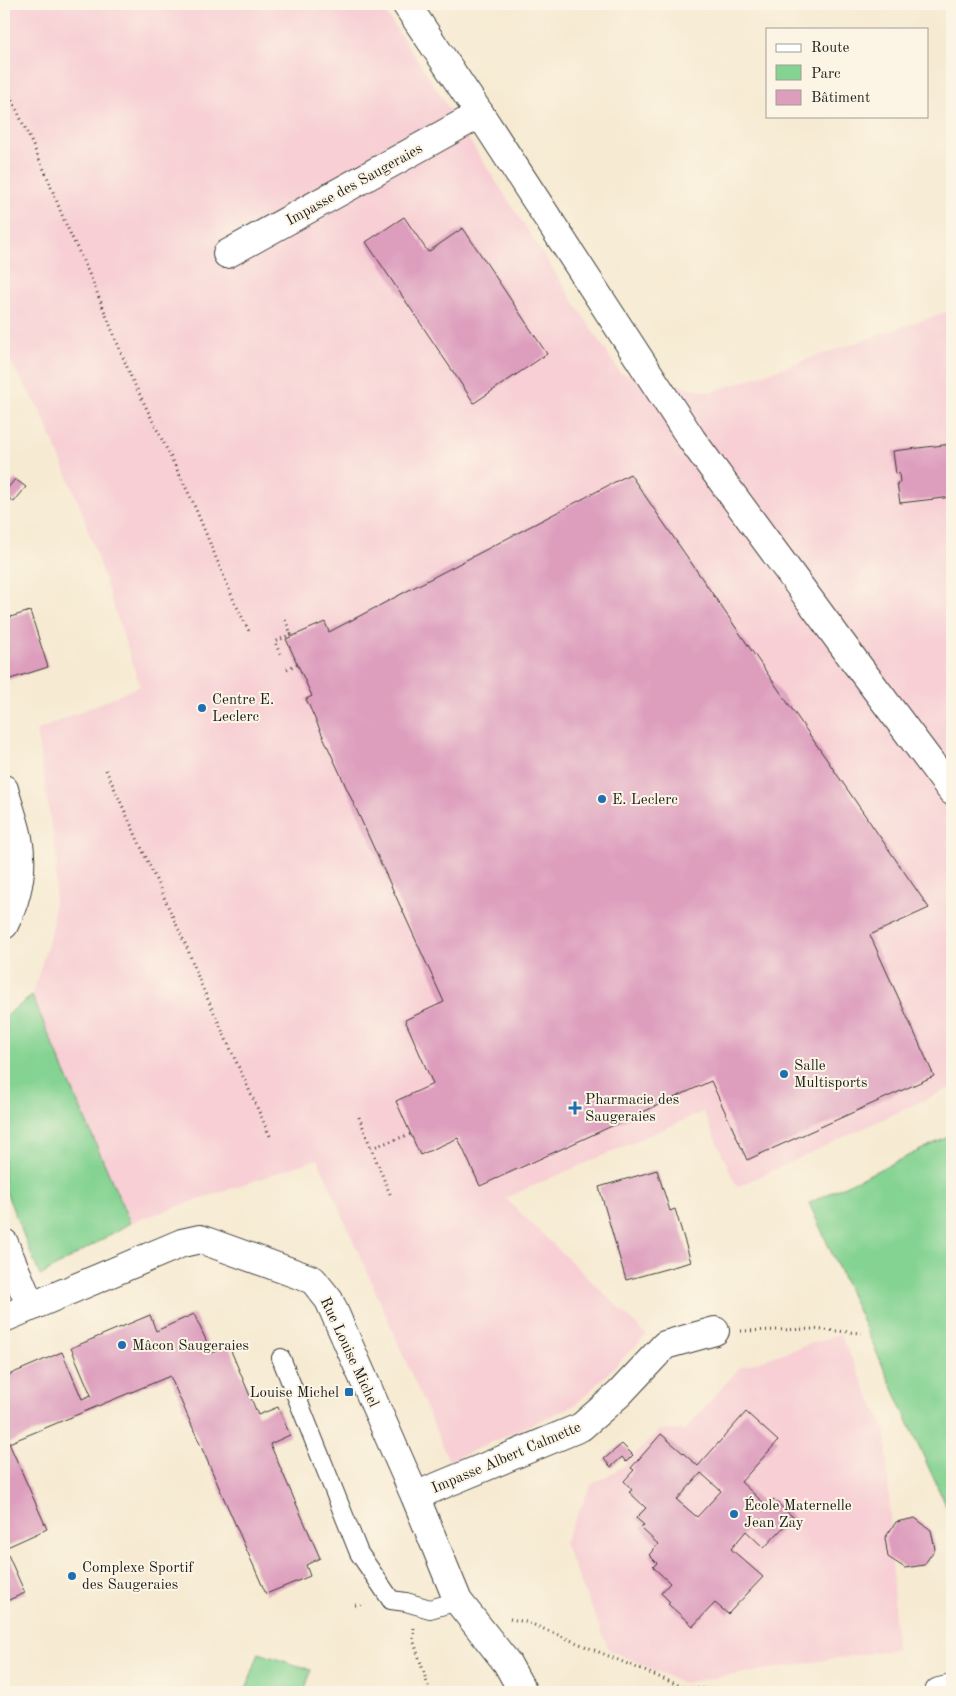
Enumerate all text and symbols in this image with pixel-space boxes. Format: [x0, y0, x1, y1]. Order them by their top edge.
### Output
legend [766, 28, 928, 118]
text: Route [811, 41, 849, 56]
text: Parc [811, 67, 841, 82]
text: Bâtiment [811, 91, 870, 106]
street label: Impasse des Saugeraies [284, 142, 425, 229]
place label: Centre E. Leclerc [212, 693, 274, 725]
marker: Centre E. Leclerc [196, 702, 208, 714]
marker: E. Leclerc [596, 793, 608, 805]
place label: E. Leclerc [612, 793, 678, 808]
place label: Salle Multisports [794, 1059, 868, 1091]
marker: Salle Multisports [778, 1068, 790, 1080]
place label: Pharmacie des Saugeraies [585, 1093, 679, 1125]
marker: Pharmacie des Saugeraies [569, 1102, 581, 1114]
street label: Rue Louise Michel [317, 1295, 381, 1410]
marker: Mâcon Saugeraies [116, 1339, 128, 1351]
place label: Mâcon Saugeraies [132, 1339, 249, 1354]
place label: Louise Michel [250, 1386, 339, 1401]
marker: Louise Michel [343, 1386, 355, 1398]
street label: Impasse Albert Calmette [430, 1420, 583, 1497]
place label: École Maternelle Jean Zay [744, 1496, 852, 1531]
marker: École Maternelle Jean Zay [728, 1508, 740, 1520]
place label: Complexe Sportif des Saugeraies [82, 1561, 195, 1593]
marker: Complexe Sportif des Saugeraies [66, 1570, 78, 1582]

